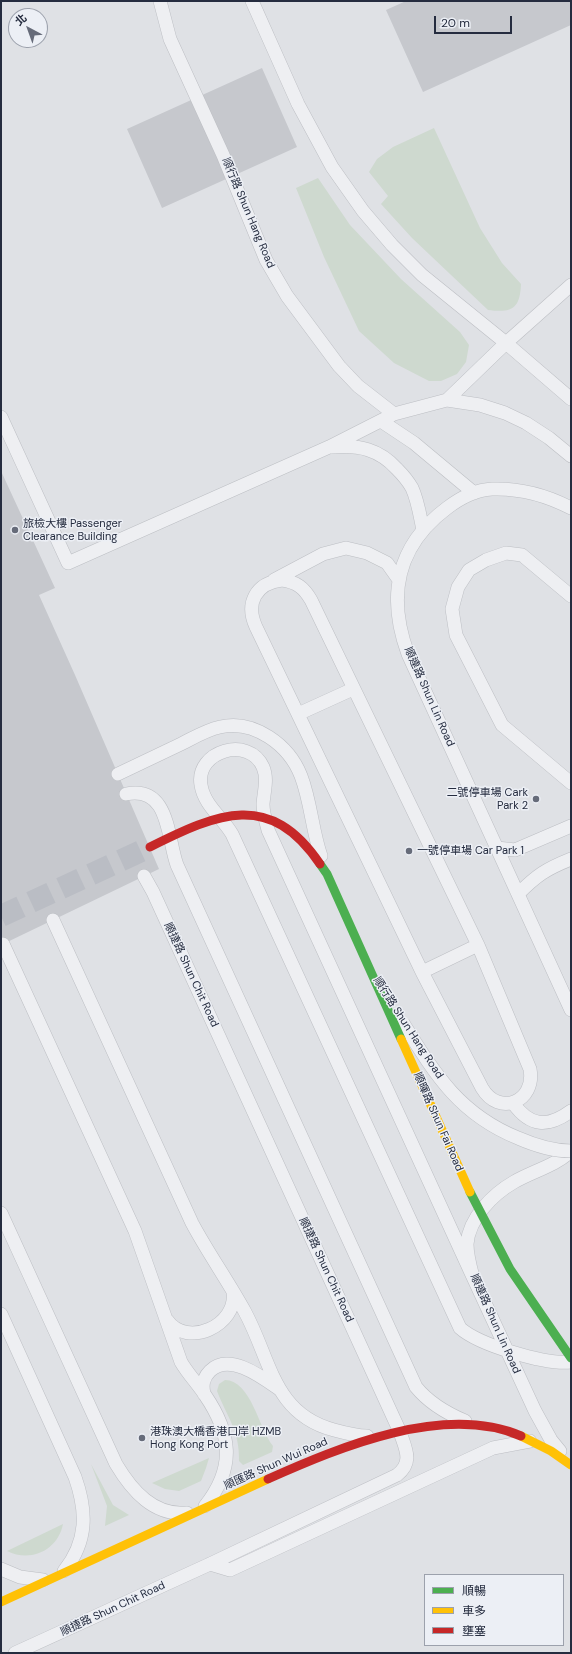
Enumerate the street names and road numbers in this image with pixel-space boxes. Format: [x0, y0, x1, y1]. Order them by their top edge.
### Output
street label: 順行路 Shun Hang Road [219, 156, 277, 270]
street label: 順連路 Shun Lin Road [401, 645, 457, 749]
street label: 順捷路 Shun Chit Road [161, 921, 221, 1029]
street label: 順行路 Shun Hang Road [370, 975, 446, 1081]
street label: 順暉路 Shun Fai Road [410, 1071, 466, 1173]
street label: 順捷路 Shun Chit Road [296, 1216, 356, 1324]
street label: 順連路 Shun Lin Road [467, 1272, 523, 1376]
street label: 順匯路 Shun Wui Road [222, 1435, 330, 1493]
street label: 順捷路 Shun Chit Road [59, 1579, 167, 1639]

